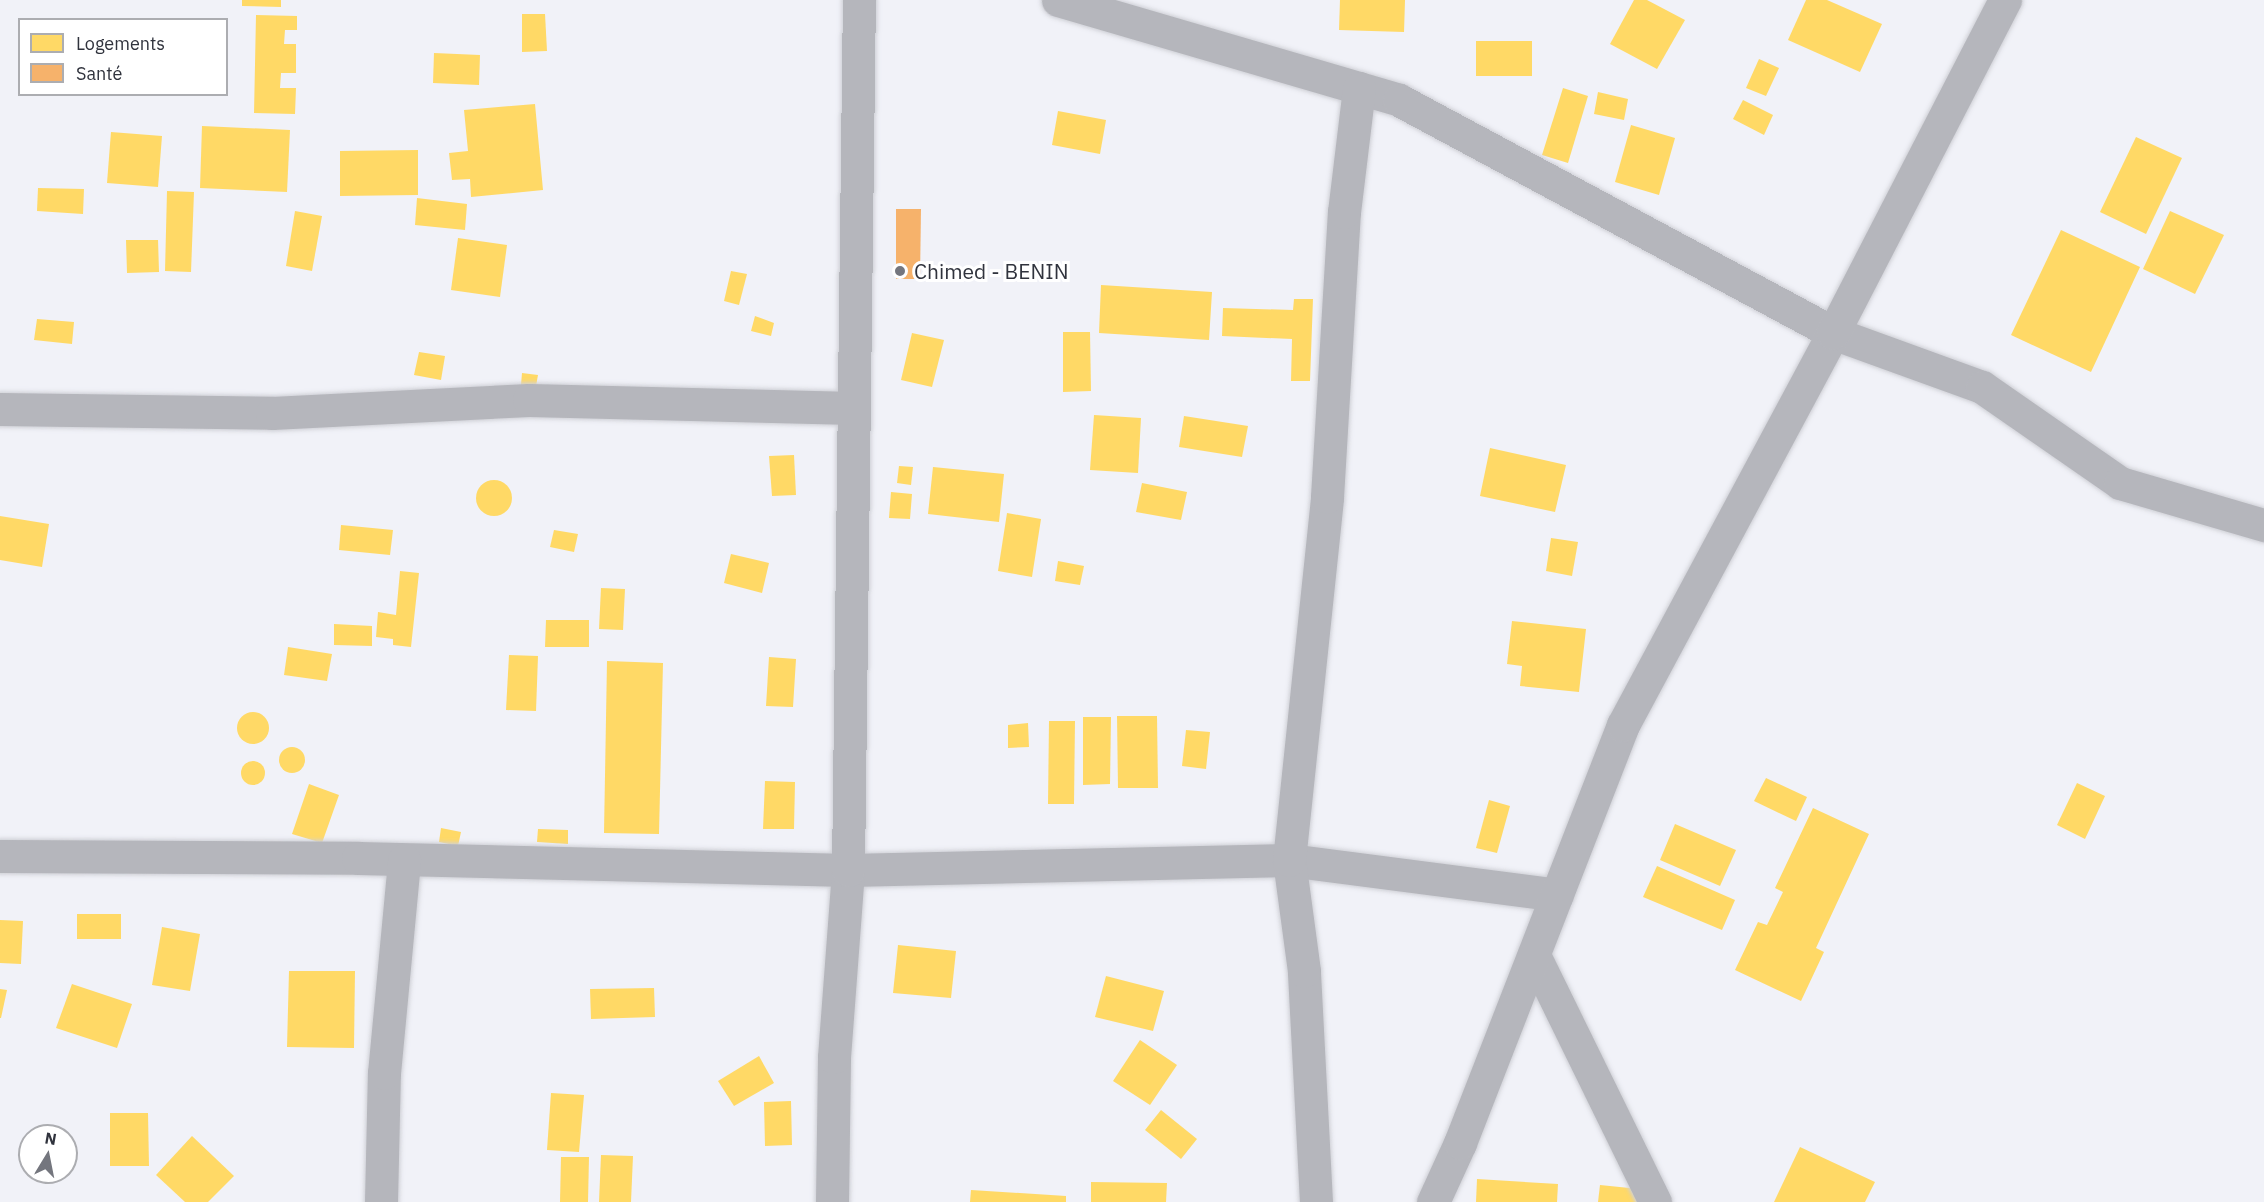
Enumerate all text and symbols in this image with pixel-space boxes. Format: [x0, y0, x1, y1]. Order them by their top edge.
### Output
legend [18, 18, 228, 96]
text: Logements [76, 32, 165, 55]
text: Santé [76, 62, 122, 85]
place label: Chimed - BENIN [914, 258, 1069, 284]
marker: Chimed - BENIN [891, 262, 909, 280]
north arrow [18, 1124, 78, 1184]
text: N [43, 1127, 58, 1149]

